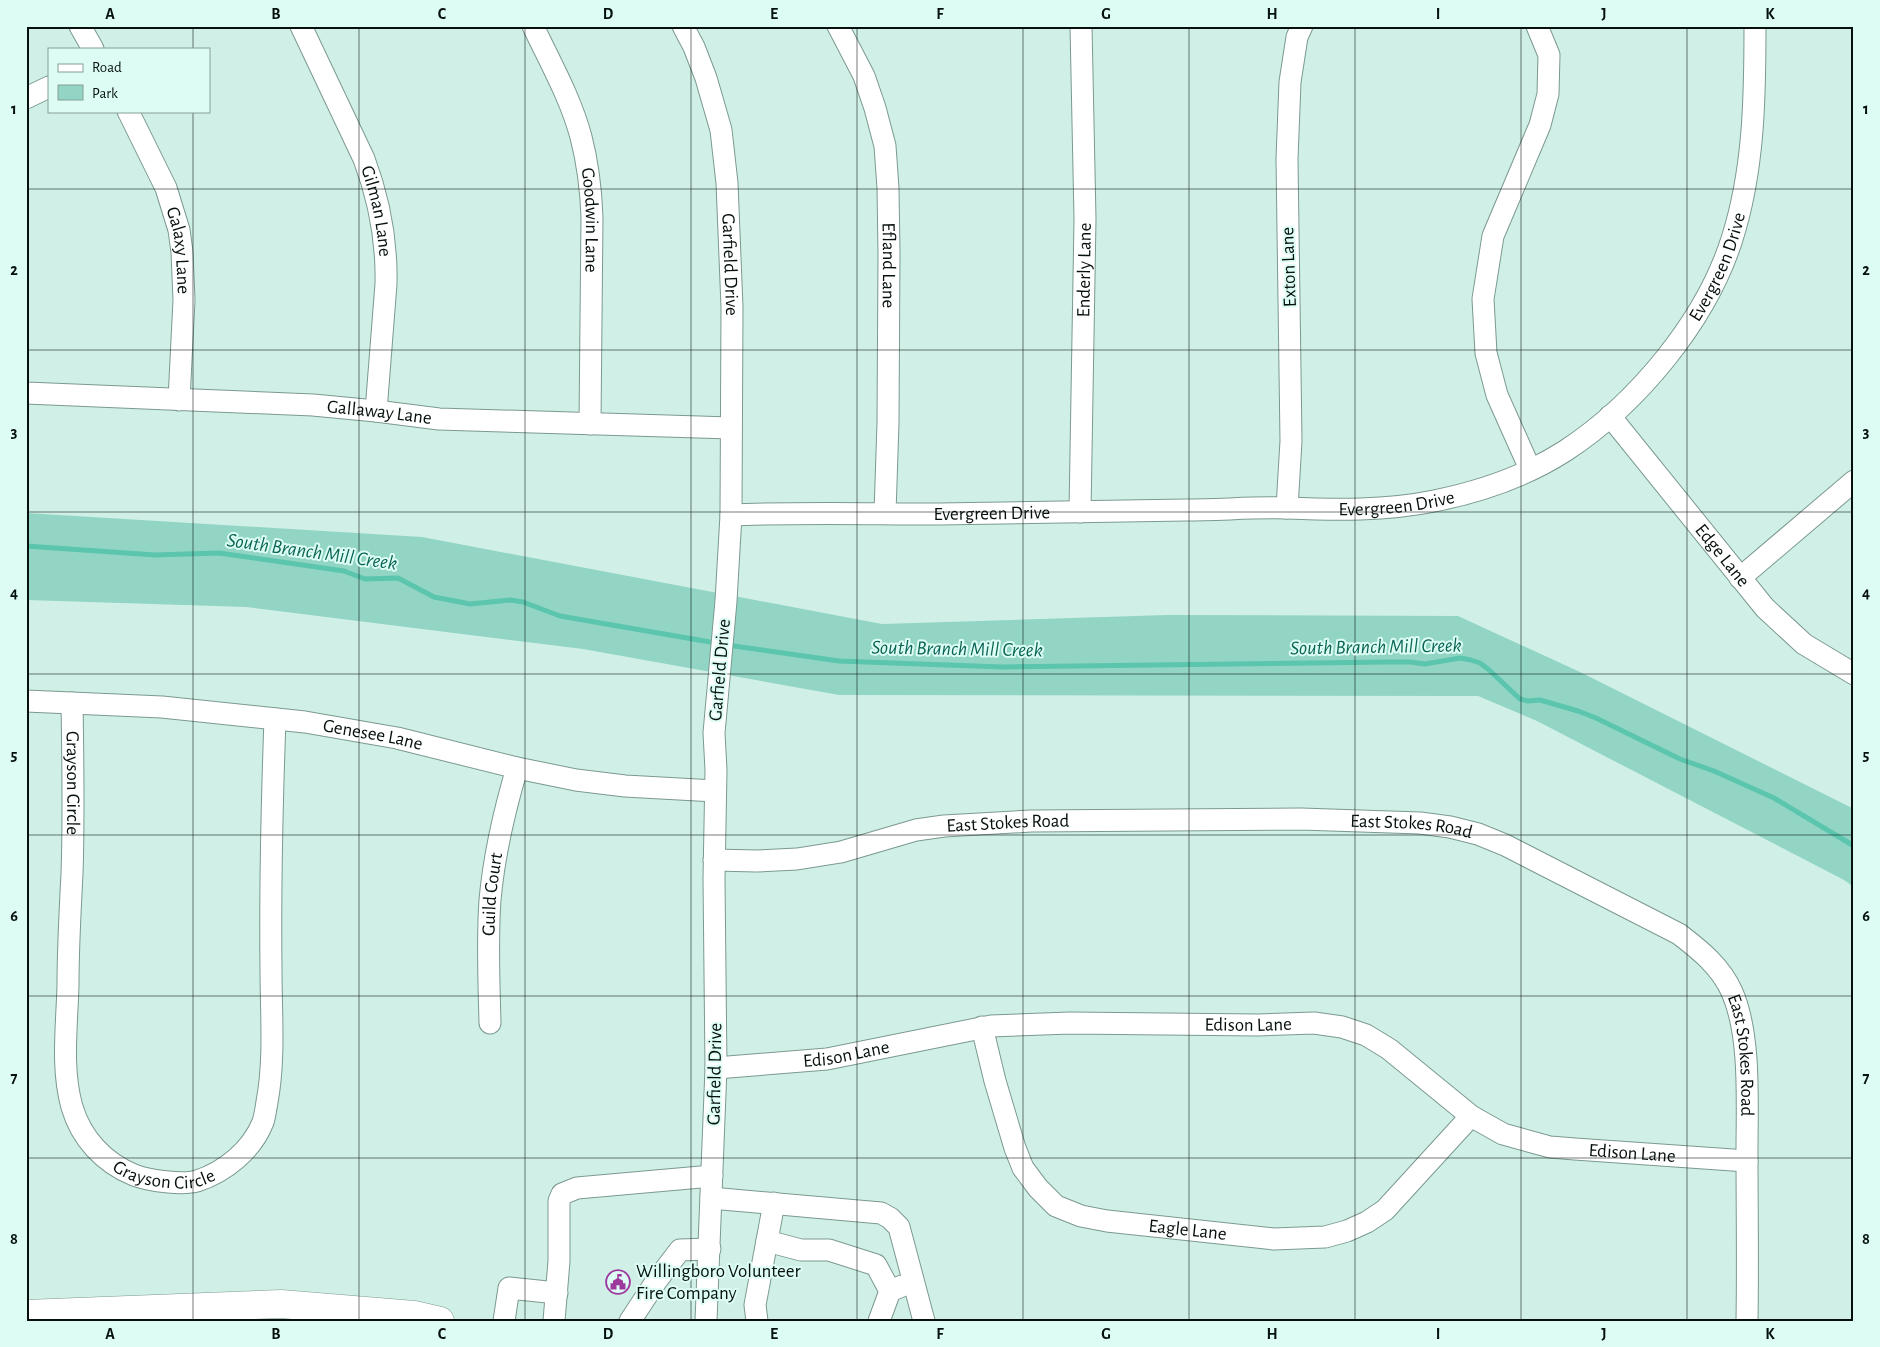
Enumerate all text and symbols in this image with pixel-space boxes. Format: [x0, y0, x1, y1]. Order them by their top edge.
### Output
text: A [105, 6, 115, 22]
text: B [271, 6, 281, 22]
text: C [438, 6, 447, 22]
text: D [603, 6, 614, 22]
text: E [770, 6, 778, 22]
text: F [936, 6, 944, 22]
text: G [1101, 6, 1111, 22]
text: H [1266, 6, 1278, 22]
text: I [1436, 6, 1440, 22]
text: J [1601, 6, 1607, 22]
text: K [1765, 6, 1775, 22]
legend [48, 48, 210, 112]
text: Road [92, 60, 122, 75]
text: Park [92, 86, 118, 101]
text: 1 [11, 101, 17, 117]
text: 1 [1863, 101, 1869, 117]
street label: Gilman Lane [358, 163, 395, 257]
street label: Goodwin Lane [578, 166, 602, 273]
street label: Galaxy Lane [163, 204, 193, 294]
street label: Evergreen Drive [1685, 210, 1749, 325]
street label: Garfield Drive [719, 213, 742, 316]
street label: Efland Lane [879, 222, 899, 308]
street label: Enderly Lane [1074, 223, 1094, 317]
street label: Exton Lane [1278, 227, 1300, 307]
text: 2 [10, 262, 18, 278]
text: 2 [1862, 262, 1870, 278]
street label: Gallaway Lane [326, 397, 433, 427]
text: 3 [11, 424, 18, 440]
text: 3 [1863, 424, 1870, 440]
street label: Evergreen Drive [1338, 487, 1456, 519]
street label: Evergreen Drive [934, 503, 1050, 524]
street label: Edge Lane [1692, 520, 1753, 590]
water label: South Branch Mill Creek [226, 530, 398, 574]
text: 4 [10, 585, 18, 601]
text: 4 [1862, 585, 1870, 601]
street label: Garfield Drive [706, 618, 734, 722]
water label: South Branch Mill Creek [1290, 636, 1462, 658]
water label: South Branch Mill Creek [871, 638, 1043, 660]
street label: Genesee Lane [322, 716, 425, 754]
street label: Grayson Circle [63, 731, 83, 835]
text: 5 [11, 747, 18, 763]
text: 5 [1863, 747, 1870, 763]
street label: East Stokes Road [946, 811, 1070, 835]
street label: East Stokes Road [1350, 811, 1475, 842]
street label: Guild Court [479, 851, 506, 936]
text: 6 [10, 908, 18, 924]
text: 6 [1862, 908, 1870, 924]
street label: East Stokes Road [1724, 991, 1757, 1117]
street label: Edison Lane [1205, 1014, 1292, 1035]
street label: Garfield Drive [705, 1023, 725, 1125]
street label: Edison Lane [802, 1037, 891, 1070]
text: 7 [11, 1070, 18, 1086]
text: 7 [1863, 1070, 1870, 1086]
street label: Edison Lane [1588, 1140, 1676, 1166]
street label: Grayson Circle [110, 1157, 218, 1192]
street label: Eagle Lane [1148, 1216, 1228, 1243]
text: 8 [10, 1231, 18, 1247]
text: 8 [1862, 1231, 1870, 1247]
place label: Willingboro Volunteer Fire Company [636, 1262, 801, 1303]
public building icon: Willingboro Volunteer Fire Company [605, 1269, 631, 1295]
text: A [105, 1326, 115, 1342]
text: B [271, 1326, 281, 1342]
text: C [438, 1326, 447, 1342]
text: D [603, 1326, 614, 1342]
text: E [770, 1326, 778, 1342]
text: F [936, 1326, 944, 1342]
text: G [1101, 1326, 1111, 1342]
text: H [1266, 1326, 1278, 1342]
text: I [1436, 1326, 1440, 1342]
text: J [1601, 1326, 1607, 1342]
text: K [1765, 1326, 1775, 1342]

